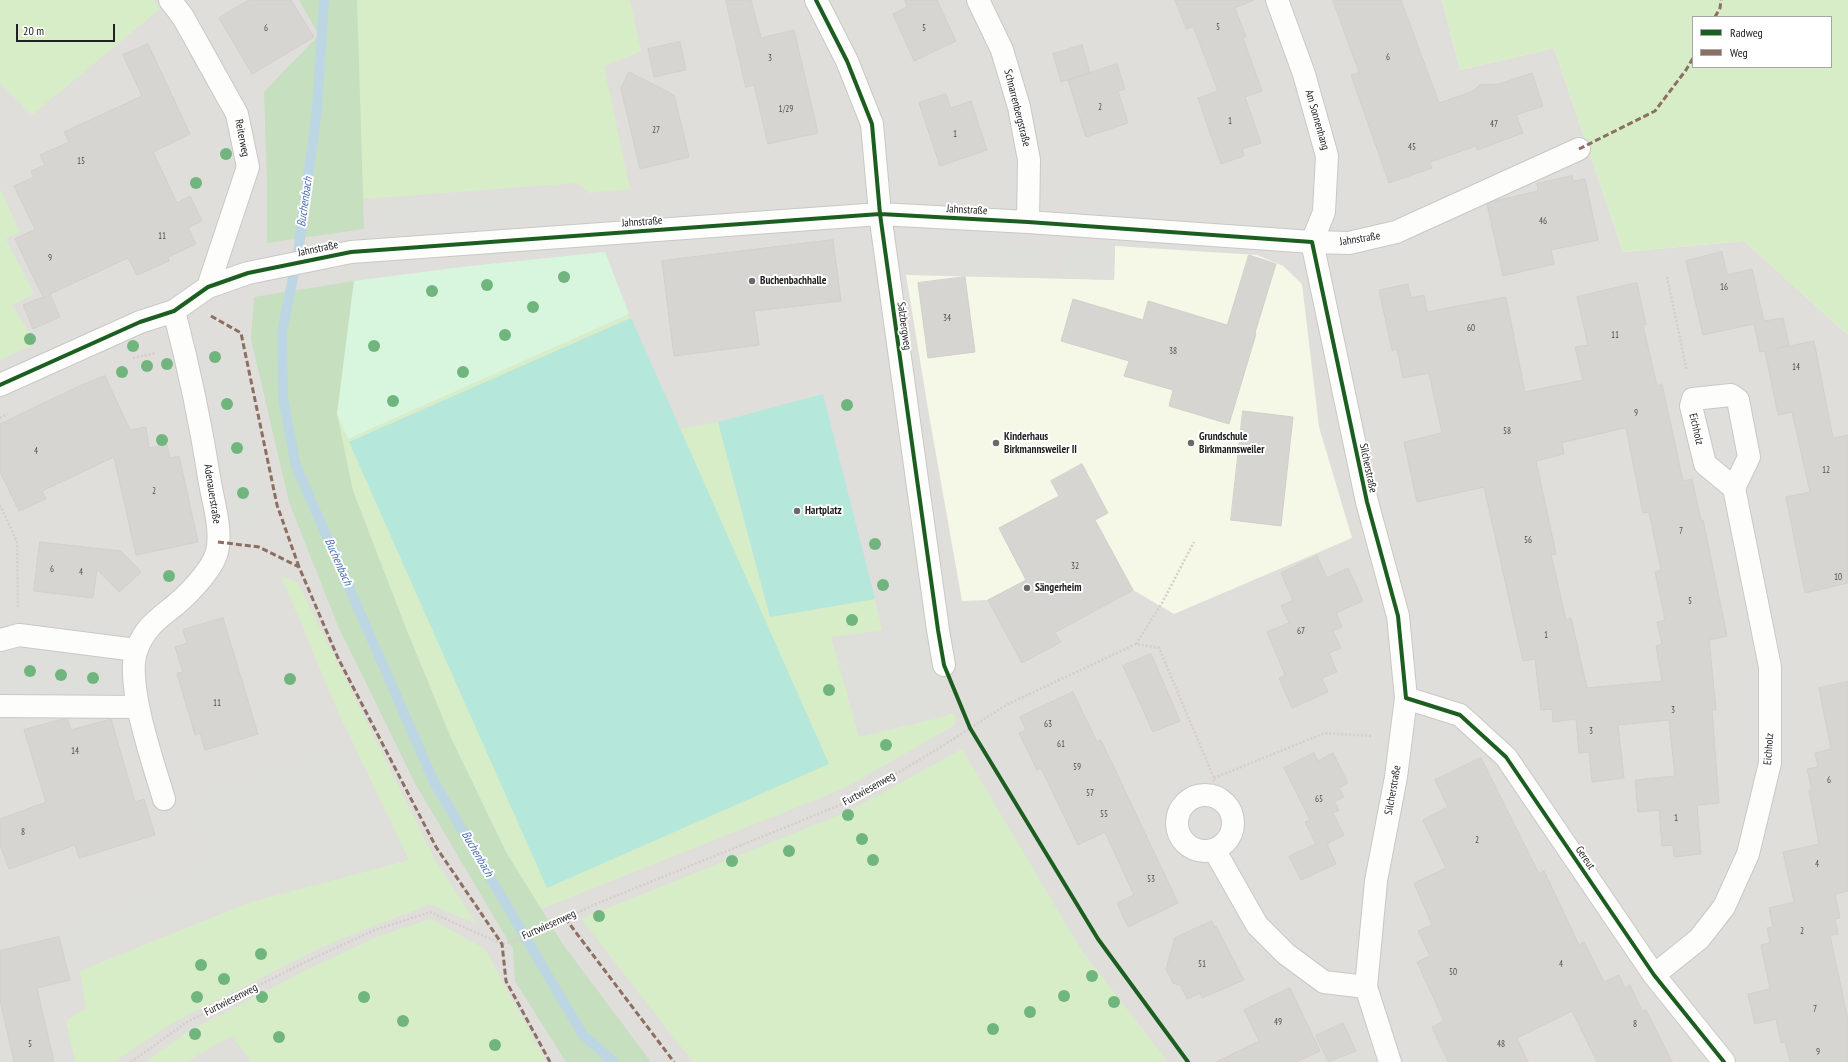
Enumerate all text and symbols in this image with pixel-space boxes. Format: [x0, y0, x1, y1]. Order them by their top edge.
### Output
scale bar [18, 16, 117, 42]
legend [1692, 16, 1832, 68]
house number: 5 [1216, 22, 1220, 32]
text: 20 m [23, 23, 44, 38]
house number: 6 [264, 23, 268, 33]
house number: 5 [922, 23, 926, 33]
text: Radweg [1730, 25, 1763, 40]
text: Weg [1730, 45, 1748, 60]
house number: 6 [1386, 52, 1390, 62]
house number: 3 [768, 53, 772, 63]
street label: Schnarrenbergstraße [1001, 68, 1033, 148]
street label: Am Sonnenhang [1302, 88, 1332, 152]
house number: 2 [1098, 102, 1102, 112]
house number: 1/29 [779, 104, 793, 114]
house number: 1 [1228, 116, 1232, 126]
street label: Reiterweg [232, 118, 252, 158]
house number: 47 [1490, 119, 1498, 129]
house number: 27 [652, 125, 660, 135]
house number: 1 [953, 129, 957, 139]
house number: 45 [1408, 142, 1416, 152]
house number: 15 [77, 156, 85, 166]
water label: Buchenbach [294, 176, 316, 228]
street label: Jahnstraße [946, 202, 988, 218]
street label: Jahnstraße [621, 214, 663, 230]
house number: 46 [1539, 216, 1547, 226]
street label: Jahnstraße [1339, 229, 1381, 249]
house number: 11 [158, 231, 166, 241]
street label: Jahnstraße [297, 238, 339, 260]
house number: 9 [48, 253, 52, 263]
place label: Buchenbachhalle [760, 274, 826, 288]
marker: Buchenbachhalle [747, 276, 757, 286]
house number: 16 [1720, 282, 1728, 292]
street label: Salzbergweg [894, 301, 914, 351]
house number: 34 [943, 313, 951, 323]
house number: 60 [1467, 323, 1475, 333]
house number: 11 [1611, 330, 1619, 340]
house number: 38 [1169, 346, 1177, 356]
house number: 14 [1792, 362, 1800, 372]
house number: 9 [1634, 408, 1638, 418]
street label: Eichholz [1686, 412, 1706, 446]
house number: 58 [1503, 426, 1511, 436]
place label: Kinderhaus Birkmannsweiler II [1004, 430, 1077, 456]
place label: Grundschule Birkmannsweiler [1199, 430, 1264, 456]
marker: Kinderhaus Birkmannsweiler II [991, 438, 1001, 448]
marker: Grundschule Birkmannsweiler [1186, 438, 1196, 448]
street label: Silcherstraße [1356, 442, 1380, 494]
house number: 4 [34, 446, 38, 456]
street label: Adenauerstraße [201, 463, 223, 525]
house number: 12 [1822, 465, 1830, 475]
house number: 2 [152, 486, 156, 496]
place label: Hartplatz [805, 504, 842, 518]
marker: Hartplatz [792, 506, 802, 516]
house number: 7 [1679, 526, 1683, 536]
house number: 56 [1524, 535, 1532, 545]
water label: Buchenbach [321, 536, 355, 588]
house number: 32 [1071, 561, 1079, 571]
house number: 6 [50, 564, 54, 574]
house number: 4 [79, 567, 83, 577]
house number: 10 [1834, 572, 1842, 582]
place label: Sängerheim [1035, 581, 1082, 595]
marker: Sängerheim [1022, 583, 1032, 593]
house number: 5 [1688, 596, 1692, 606]
house number: 67 [1297, 626, 1305, 636]
house number: 1 [1544, 630, 1548, 640]
house number: 11 [213, 698, 221, 708]
house number: 3 [1671, 705, 1675, 715]
house number: 63 [1044, 719, 1052, 729]
house number: 3 [1589, 726, 1593, 736]
street label: Eichholz [1761, 733, 1777, 765]
house number: 61 [1057, 739, 1065, 749]
house number: 14 [71, 746, 79, 756]
house number: 59 [1073, 762, 1081, 772]
street label: Silcherstraße [1382, 764, 1404, 816]
street label: Furtwiesenweg [841, 769, 897, 809]
house number: 6 [1827, 775, 1831, 785]
house number: 57 [1086, 788, 1094, 798]
house number: 65 [1315, 794, 1323, 804]
house number: 55 [1100, 809, 1108, 819]
house number: 1 [1674, 813, 1678, 823]
house number: 8 [21, 827, 25, 837]
water label: Buchenbach [458, 829, 496, 879]
house number: 2 [1475, 835, 1479, 845]
street label: Gereut [1572, 844, 1598, 872]
house number: 4 [1815, 859, 1819, 869]
house number: 53 [1147, 874, 1155, 884]
street label: Furtwiesenweg [520, 907, 578, 943]
house number: 2 [1800, 926, 1804, 936]
house number: 51 [1198, 959, 1206, 969]
house number: 4 [1559, 959, 1563, 969]
house number: 50 [1449, 967, 1457, 977]
street label: Furtwiesenweg [202, 981, 260, 1019]
house number: 7 [1813, 1004, 1817, 1014]
house number: 49 [1274, 1017, 1282, 1027]
house number: 8 [1633, 1019, 1637, 1029]
house number: 5 [28, 1039, 32, 1049]
house number: 48 [1497, 1039, 1505, 1049]
house number: 9 [1816, 1047, 1820, 1057]

